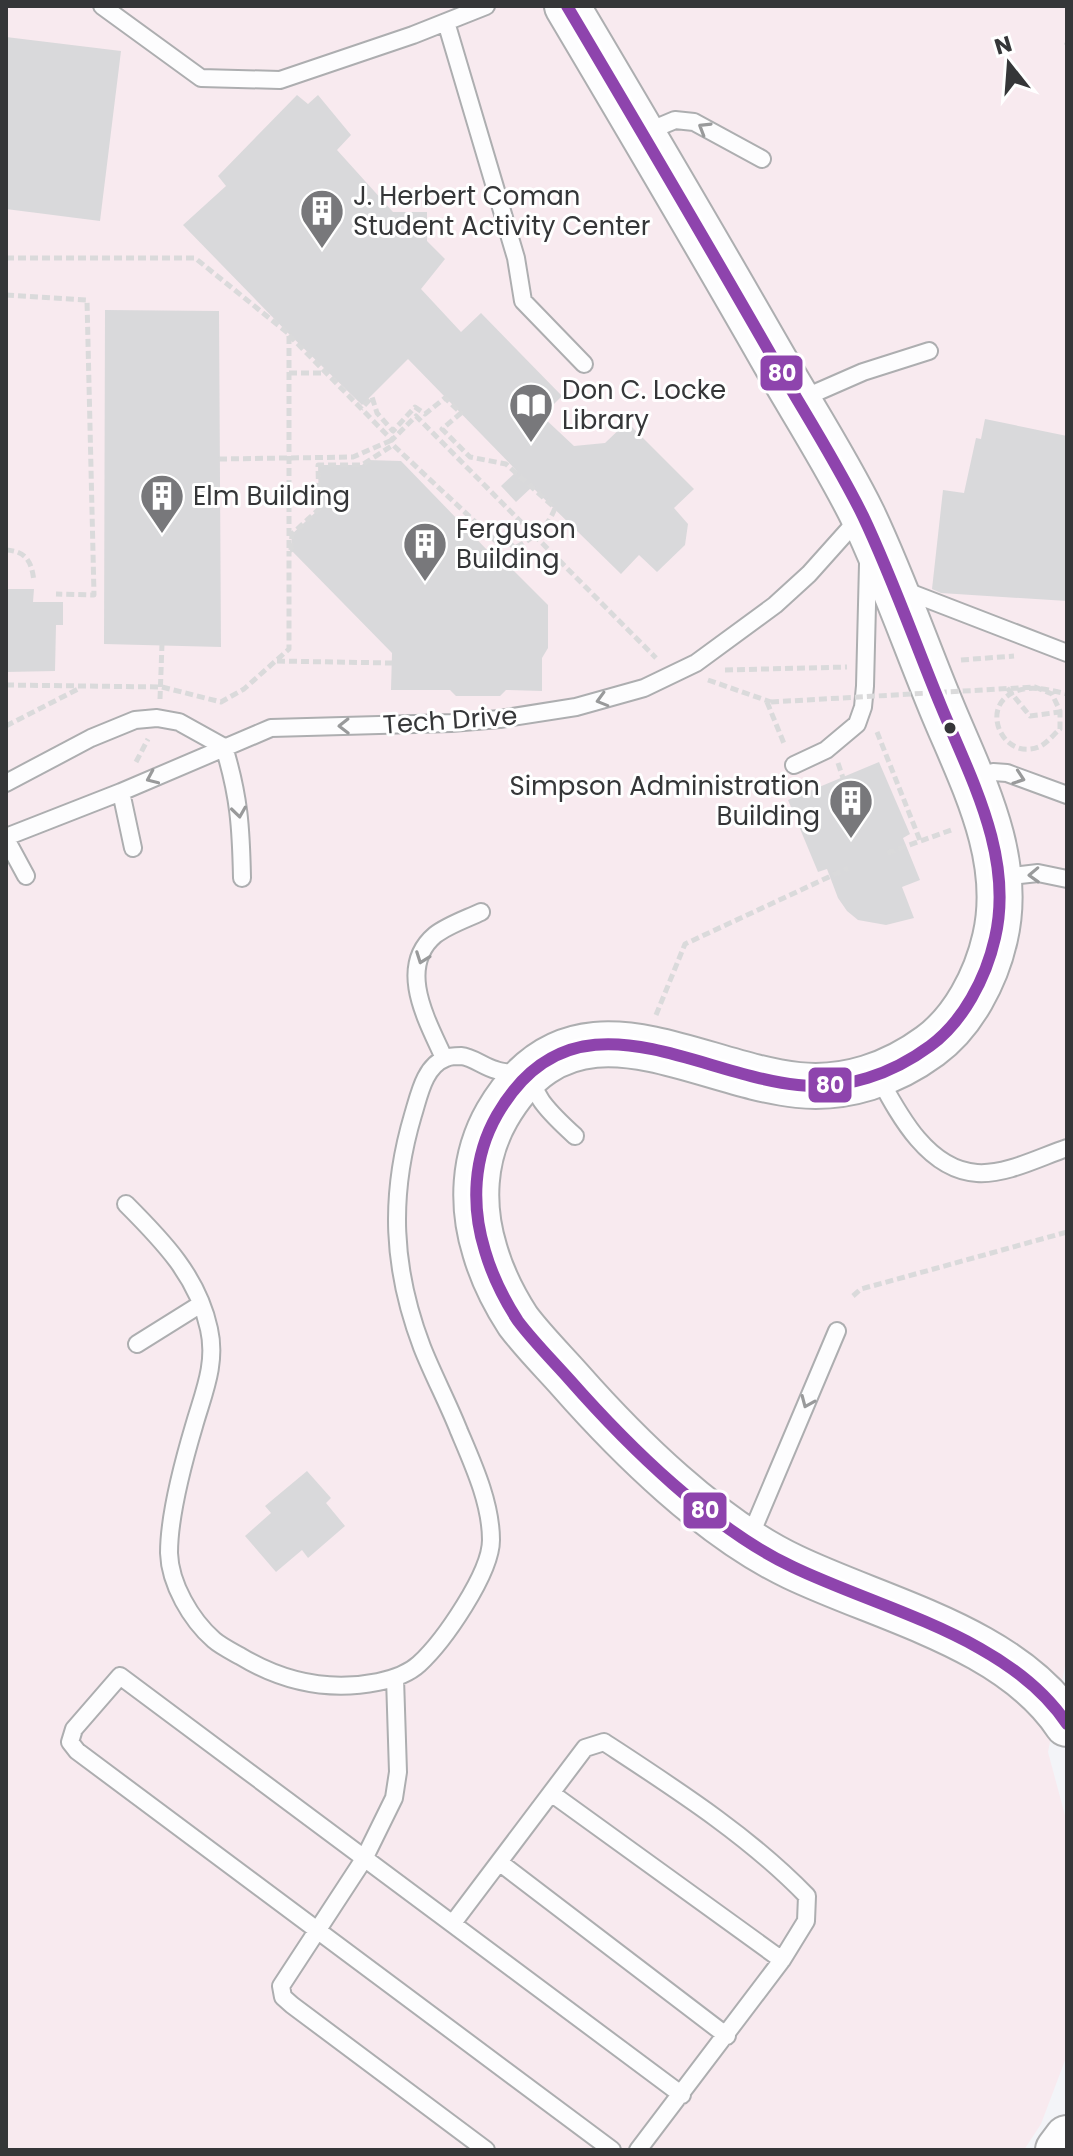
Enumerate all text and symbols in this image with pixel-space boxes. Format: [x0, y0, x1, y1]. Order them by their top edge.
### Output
north arrow [969, 24, 1049, 104]
text: N [991, 28, 1016, 63]
one-way arrow [698, 122, 713, 138]
place label: J. Herbert Coman Student Activity Center [353, 178, 650, 244]
building icon: J. Herbert Coman Student Activity Center [298, 187, 346, 250]
line badge: 80 [759, 354, 804, 392]
text: 80 [768, 358, 796, 389]
place label: Don C. Locke Library [562, 372, 726, 438]
library icon: Don C. Locke Library [507, 381, 555, 444]
building icon: Elm Building [138, 472, 186, 535]
place label: Elm Building [193, 478, 350, 514]
place label: Ferguson Building [456, 511, 576, 577]
building icon: Ferguson Building [401, 520, 449, 583]
one-way arrow [595, 691, 609, 707]
street label: Tech Drive [382, 697, 518, 743]
one-way arrow [337, 717, 350, 734]
unlabelled marker [942, 720, 958, 736]
place label: Simpson Administration Building [509, 768, 820, 834]
one-way arrow [1012, 768, 1026, 785]
one-way arrow [146, 769, 160, 785]
building icon: Simpson Administration Building [827, 777, 875, 840]
one-way arrow [230, 805, 247, 818]
one-way arrow [1027, 866, 1040, 883]
one-way arrow [415, 950, 432, 964]
line badge: 80 [807, 1066, 853, 1104]
text: 80 [816, 1070, 844, 1101]
one-way arrow [800, 1394, 816, 1409]
line badge: 80 [682, 1491, 728, 1530]
text: 80 [691, 1495, 719, 1526]

